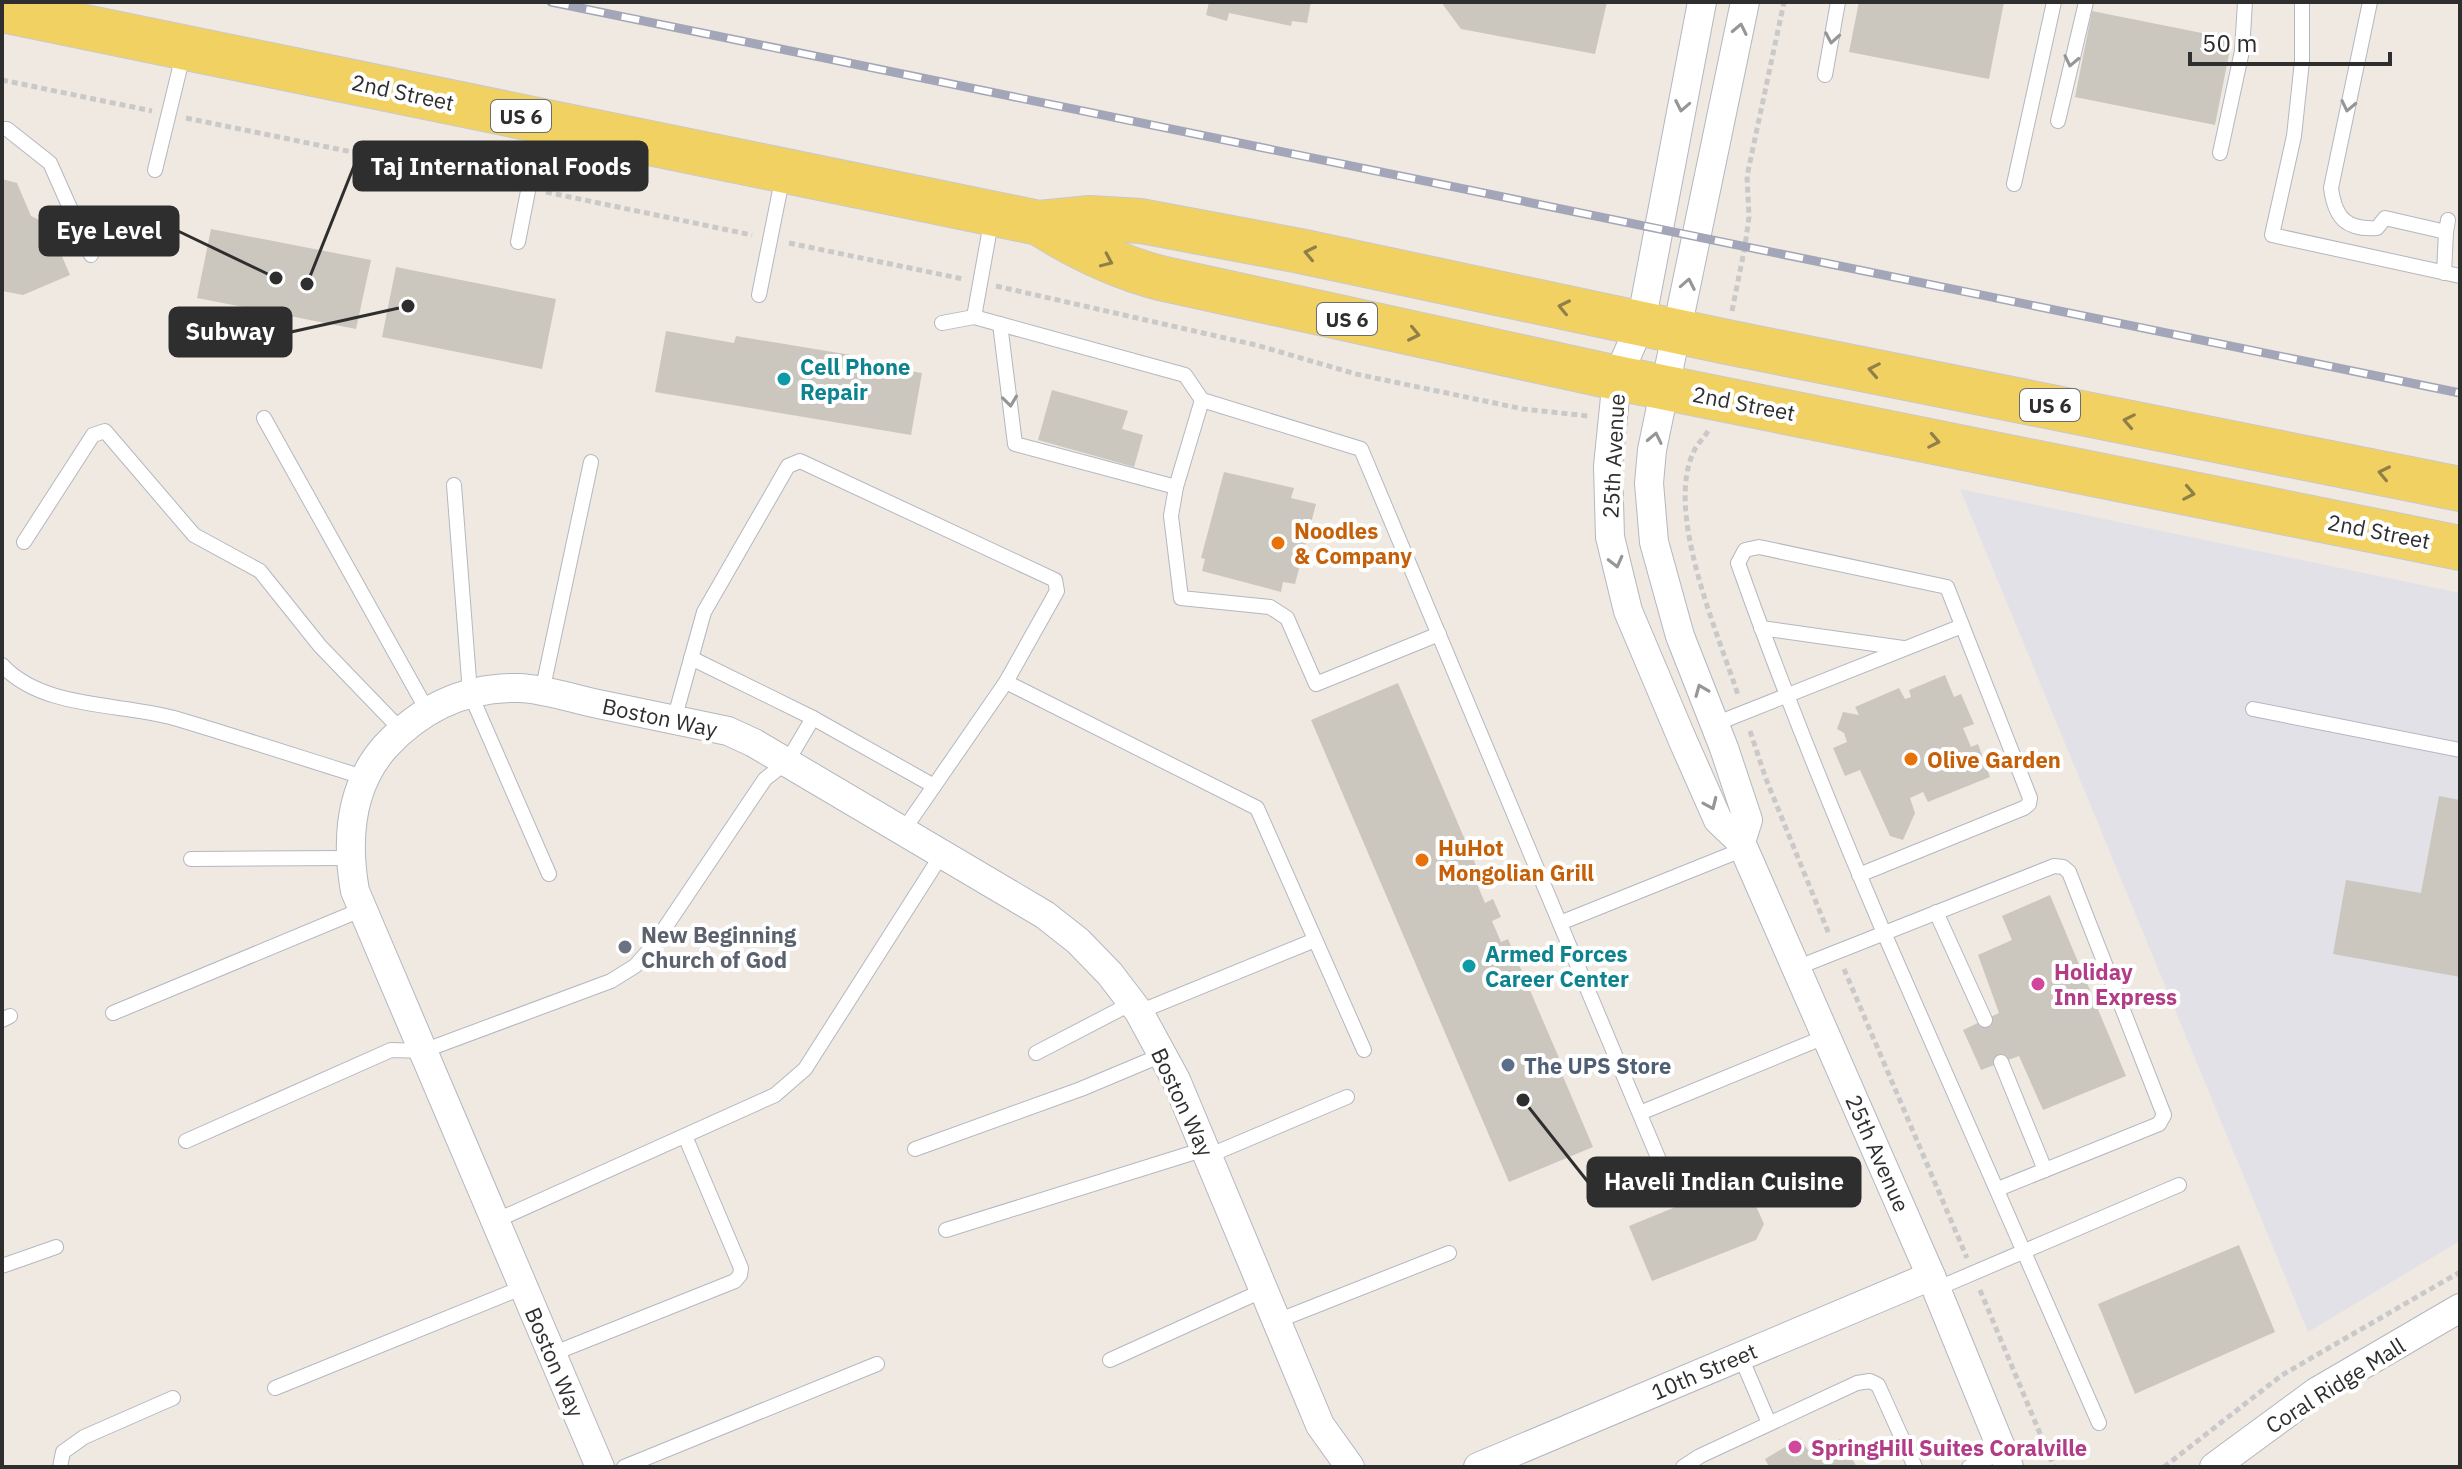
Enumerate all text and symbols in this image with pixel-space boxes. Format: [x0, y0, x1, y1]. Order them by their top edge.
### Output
scale bar [2190, 16, 2390, 66]
one-way arrow [1730, 22, 1747, 36]
text: 50 m [2202, 27, 2257, 59]
one-way arrow [1824, 32, 1841, 45]
one-way arrow [2063, 54, 2080, 67]
street label: 2nd Street [349, 67, 457, 117]
one-way arrow [2340, 98, 2357, 112]
one-way arrow [1674, 99, 1691, 113]
road number: US 6 [491, 100, 551, 132]
callout: Taj International Foods [354, 142, 647, 190]
text: Taj International Foods [371, 150, 631, 182]
callout: Eye Level [40, 207, 178, 255]
text: Eye Level [56, 214, 162, 246]
one-way arrow [1304, 245, 1317, 262]
one-way arrow [1099, 251, 1113, 267]
one-way arrow [1679, 277, 1696, 291]
one-way arrow [1558, 299, 1571, 316]
road number: US 6 [1317, 303, 1377, 335]
callout: Subway [170, 308, 291, 356]
text: Subway [185, 315, 275, 347]
one-way arrow [1407, 325, 1420, 342]
place label: Cell Phone Repair [800, 352, 910, 406]
one-way arrow [1868, 362, 1881, 379]
marker: Cell Phone Repair [775, 370, 793, 388]
street label: 2nd Street [1690, 379, 1798, 427]
road number: US 6 [2020, 389, 2080, 421]
street label: 25th Avenue [1595, 393, 1631, 519]
one-way arrow [1001, 395, 1018, 408]
one-way arrow [2123, 413, 2136, 430]
one-way arrow [1646, 431, 1663, 445]
one-way arrow [1928, 432, 1941, 449]
one-way arrow [2377, 465, 2391, 482]
one-way arrow [2182, 484, 2196, 501]
street label: 2nd Street [2325, 507, 2433, 555]
place label: Noodles & Company [1294, 516, 1412, 570]
marker: Noodles & Company [1269, 534, 1287, 552]
one-way arrow [1606, 555, 1623, 569]
one-way arrow [1694, 684, 1711, 698]
street label: Boston Way [600, 691, 720, 743]
place label: Olive Garden [1927, 745, 2061, 774]
marker: Olive Garden [1902, 750, 1920, 768]
one-way arrow [1701, 796, 1717, 810]
place label: HuHot Mongolian Grill [1438, 833, 1594, 887]
marker: HuHot Mongolian Grill [1413, 851, 1431, 869]
place label: New Beginning Church of God [641, 920, 797, 974]
marker: New Beginning Church of God [616, 938, 634, 956]
place label: Armed Forces Career Center [1485, 939, 1629, 993]
marker: Armed Forces Career Center [1460, 957, 1478, 975]
place label: Holiday Inn Express [2054, 957, 2177, 1011]
marker: Holiday Inn Express [2029, 975, 2047, 993]
street label: Boston Way [1145, 1043, 1221, 1161]
place label: The UPS Store [1524, 1051, 1671, 1080]
marker: The UPS Store [1499, 1056, 1517, 1074]
street label: 25th Avenue [1839, 1090, 1917, 1216]
callout: Haveli Indian Cuisine [1588, 1158, 1860, 1206]
text: Haveli Indian Cuisine [1604, 1165, 1844, 1197]
street label: Boston Way [519, 1303, 591, 1421]
street label: Coral Ridge Mall [2260, 1330, 2410, 1440]
street label: 10th Street [1647, 1336, 1761, 1406]
place label: SpringHill Suites Coralville [1811, 1433, 2087, 1462]
marker: SpringHill Suites Coralville [1786, 1438, 1804, 1456]

